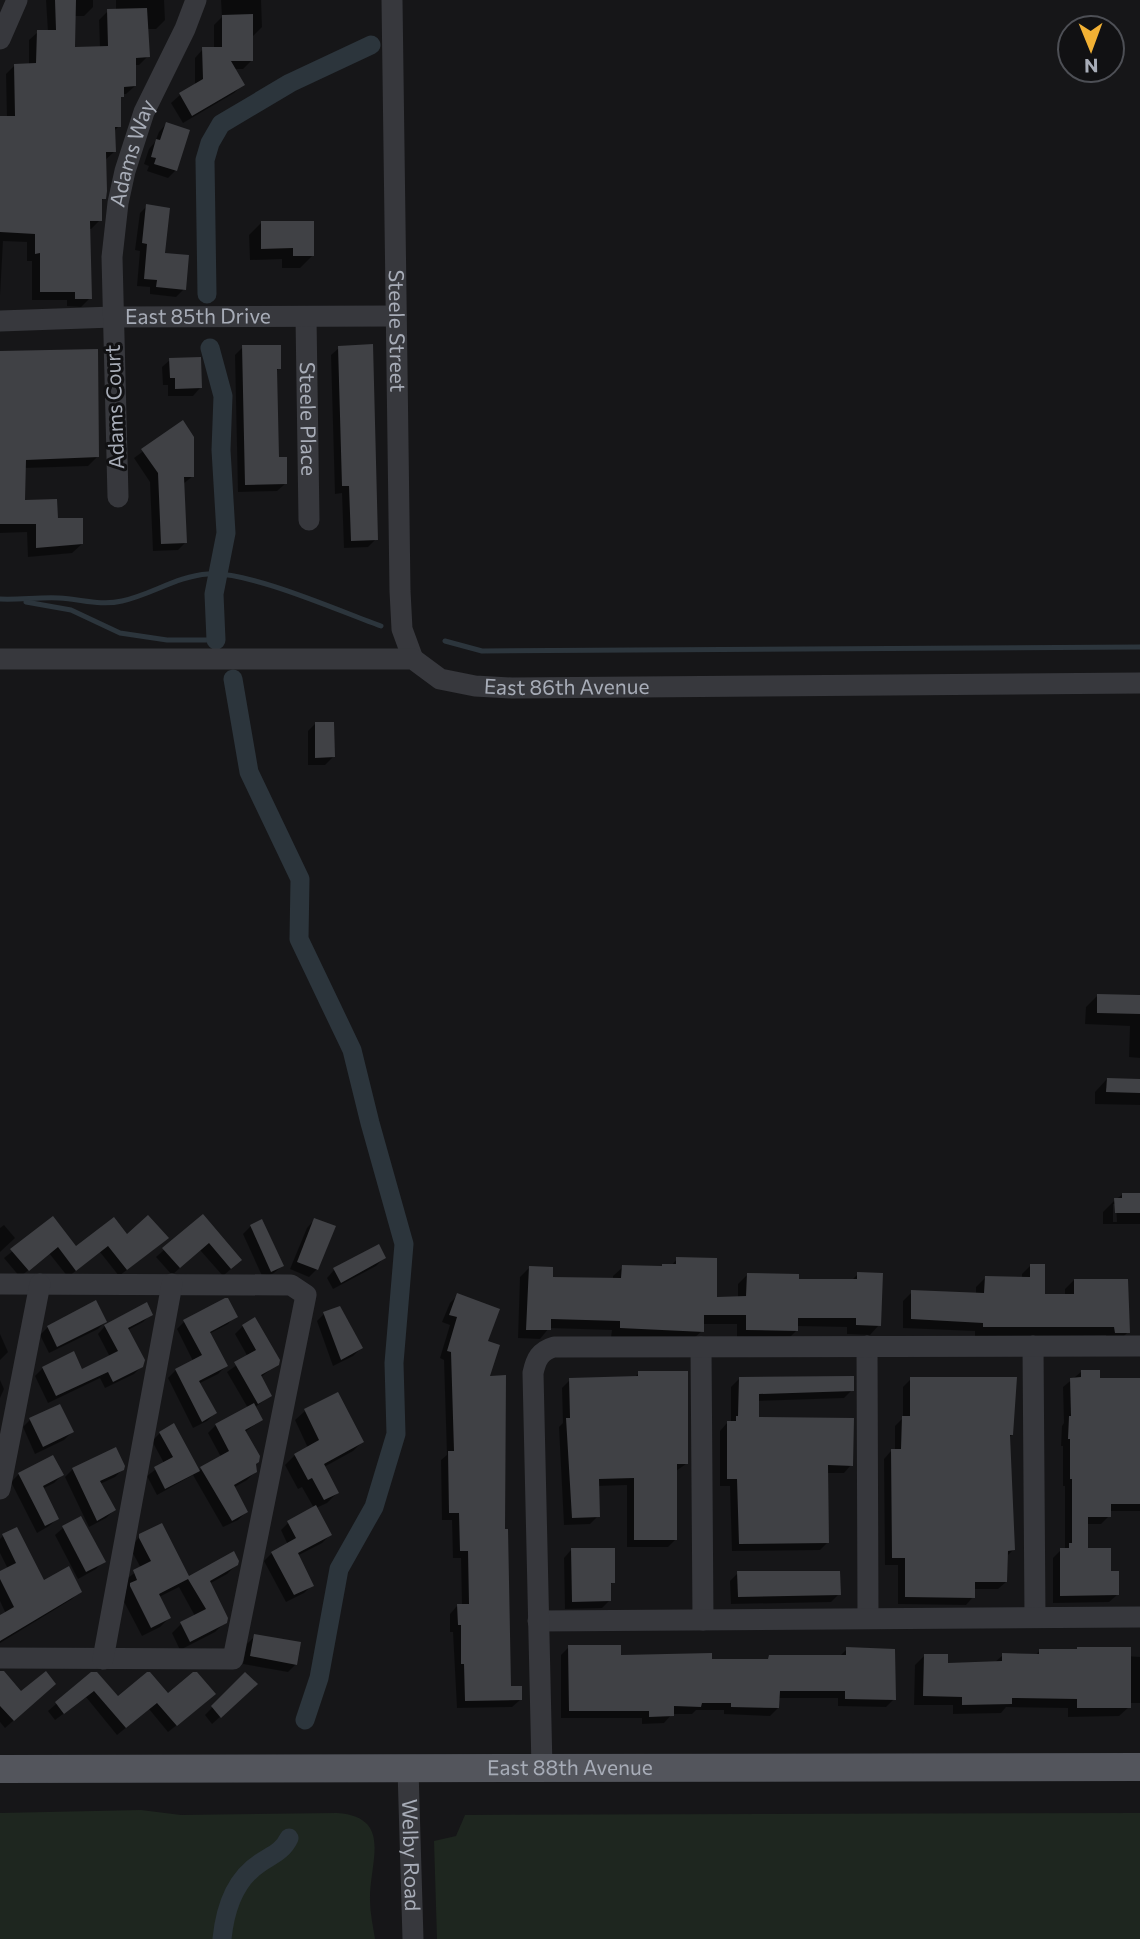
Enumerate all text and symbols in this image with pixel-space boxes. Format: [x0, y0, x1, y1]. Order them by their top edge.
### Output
north arrow [1056, 14, 1126, 84]
text: N [1084, 55, 1099, 78]
street label: Adams Way [103, 95, 159, 209]
street label: Steele Street [385, 269, 411, 392]
street label: East 85th Drive [125, 302, 271, 328]
street label: Adams Court [99, 344, 128, 470]
street label: Steele Place [296, 362, 322, 476]
street label: East 86th Avenue [483, 672, 650, 699]
street label: East 88th Avenue [487, 1754, 653, 1779]
street label: Welby Road [398, 1798, 426, 1912]

